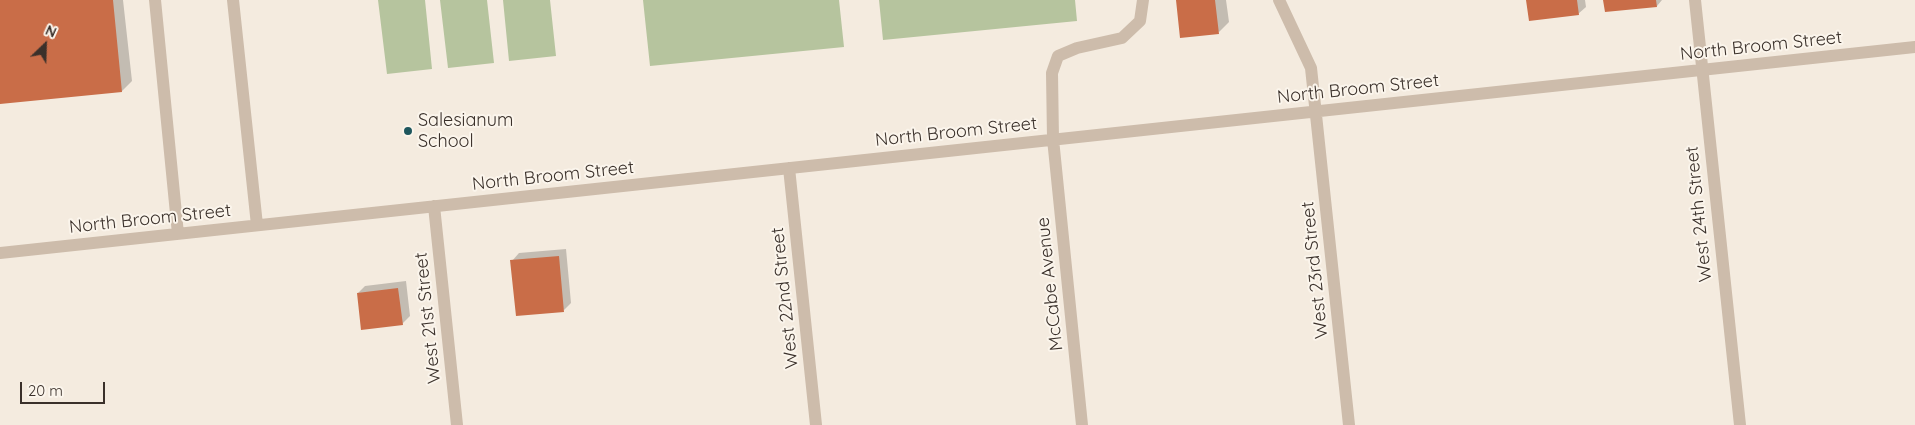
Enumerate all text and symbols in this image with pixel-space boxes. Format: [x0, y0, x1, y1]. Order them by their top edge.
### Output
north arrow [20, 20, 70, 70]
text: N [43, 21, 59, 42]
street label: North Broom Street [1679, 27, 1843, 65]
street label: North Broom Street [1276, 70, 1440, 108]
place label: Salesianum School [418, 110, 513, 152]
street label: North Broom Street [874, 113, 1038, 151]
marker: Salesianum School [402, 125, 414, 137]
street label: West 24th Street [1681, 145, 1717, 283]
street label: North Broom Street [471, 157, 635, 195]
street label: North Broom Street [68, 200, 232, 238]
street label: West 23rd Street [1297, 200, 1333, 340]
street label: McCabe Avenue [1032, 216, 1068, 352]
street label: West 22nd Street [767, 226, 803, 370]
street label: West 21st Street [410, 251, 446, 385]
scale bar [22, 372, 108, 404]
text: 20 m [28, 381, 63, 400]

